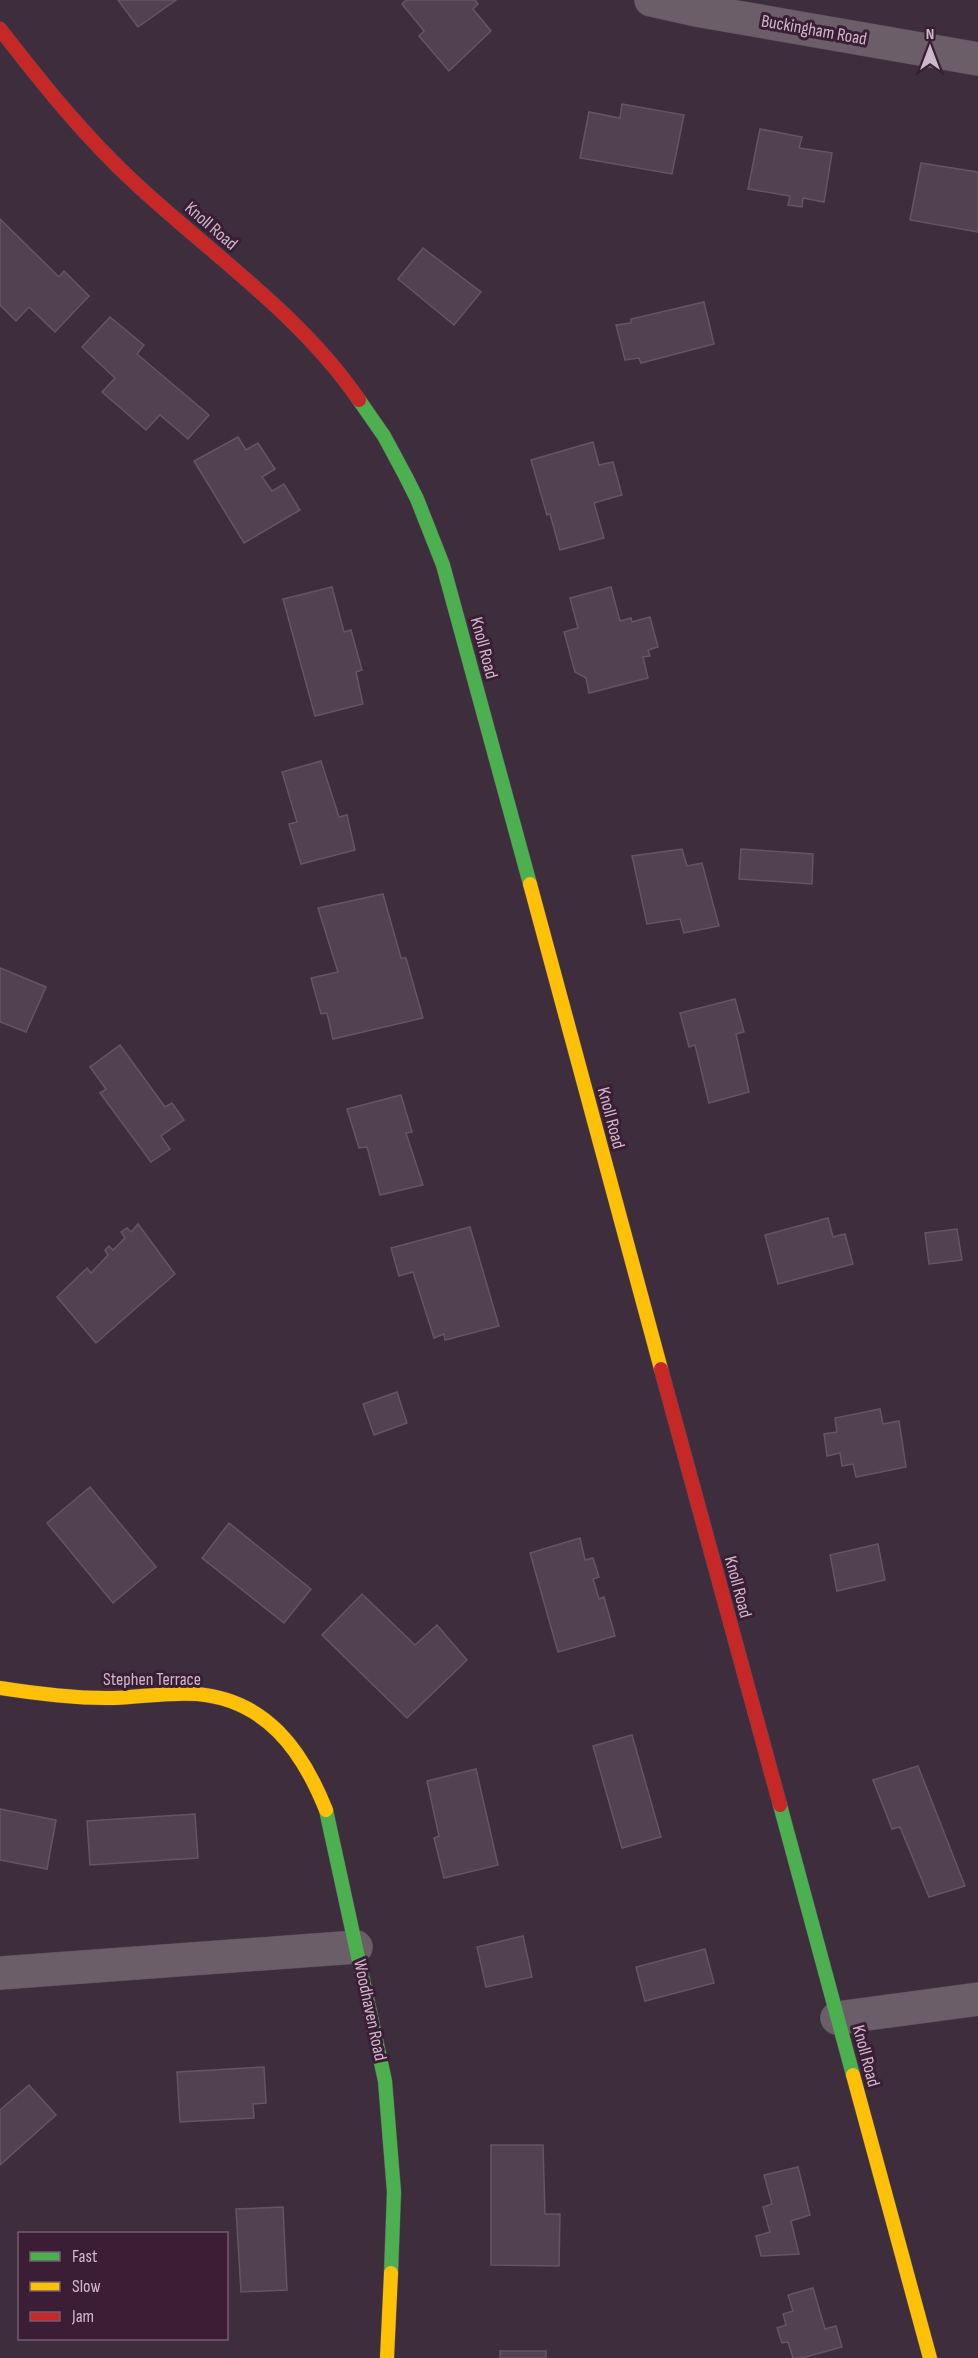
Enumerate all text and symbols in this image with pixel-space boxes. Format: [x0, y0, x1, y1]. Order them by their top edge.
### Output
street label: Buckingham Road [760, 10, 868, 50]
north arrow [900, 18, 960, 78]
text: N [926, 25, 934, 44]
street label: Knoll Road [180, 197, 242, 255]
street label: Knoll Road [466, 615, 502, 681]
street label: Knoll Road [593, 1085, 629, 1151]
street label: Knoll Road [720, 1554, 756, 1620]
street label: Stephen Terrace [103, 1669, 201, 1690]
street label: Woodhaven Road [349, 1957, 391, 2063]
street label: Knoll Road [848, 2023, 884, 2089]
legend [18, 2232, 228, 2340]
text: Fast [72, 2246, 98, 2267]
text: Slow [72, 2276, 101, 2297]
text: Jam [71, 2306, 94, 2327]

